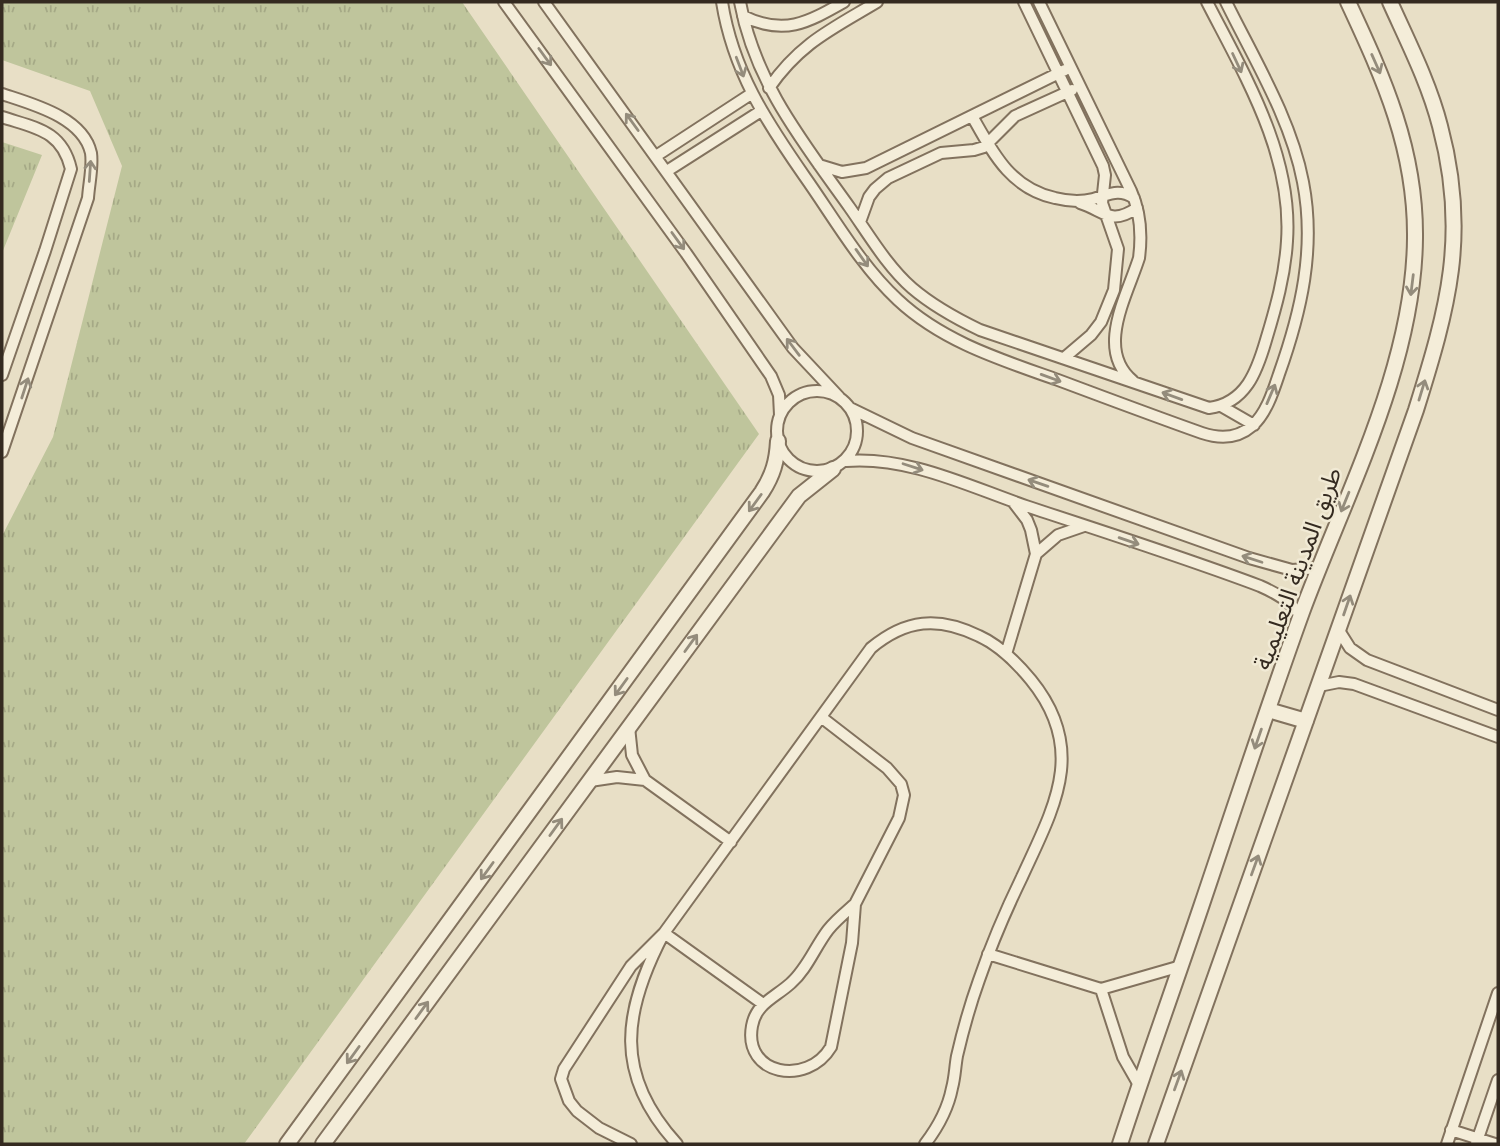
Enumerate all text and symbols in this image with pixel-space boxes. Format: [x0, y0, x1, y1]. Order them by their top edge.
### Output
one-way arrow [538, 47, 552, 66]
one-way arrow [1231, 52, 1244, 73]
one-way arrow [1370, 52, 1383, 74]
one-way arrow [735, 56, 747, 78]
one-way arrow [625, 113, 639, 132]
one-way arrow [84, 160, 97, 183]
one-way arrow [671, 231, 685, 250]
one-way arrow [855, 248, 869, 267]
one-way arrow [1405, 273, 1418, 296]
one-way arrow [786, 338, 800, 357]
one-way arrow [1039, 372, 1061, 385]
one-way arrow [20, 378, 32, 400]
one-way arrow [1416, 379, 1429, 401]
one-way arrow [1265, 384, 1278, 406]
one-way arrow [1162, 389, 1183, 402]
one-way arrow [902, 462, 924, 475]
street label: طريق المدينة التعليمية [1244, 462, 1348, 674]
one-way arrow [1027, 476, 1049, 488]
one-way arrow [1337, 491, 1350, 512]
one-way arrow [747, 493, 762, 512]
one-way arrow [1117, 535, 1139, 548]
one-way arrow [1241, 552, 1263, 565]
one-way arrow [1342, 594, 1354, 616]
one-way arrow [683, 634, 698, 653]
one-way arrow [614, 677, 628, 696]
one-way arrow [1251, 727, 1263, 749]
one-way arrow [549, 818, 563, 837]
one-way arrow [1249, 855, 1262, 877]
one-way arrow [480, 861, 494, 880]
one-way arrow [414, 1001, 429, 1020]
one-way arrow [346, 1045, 360, 1064]
one-way arrow [1173, 1069, 1185, 1091]

